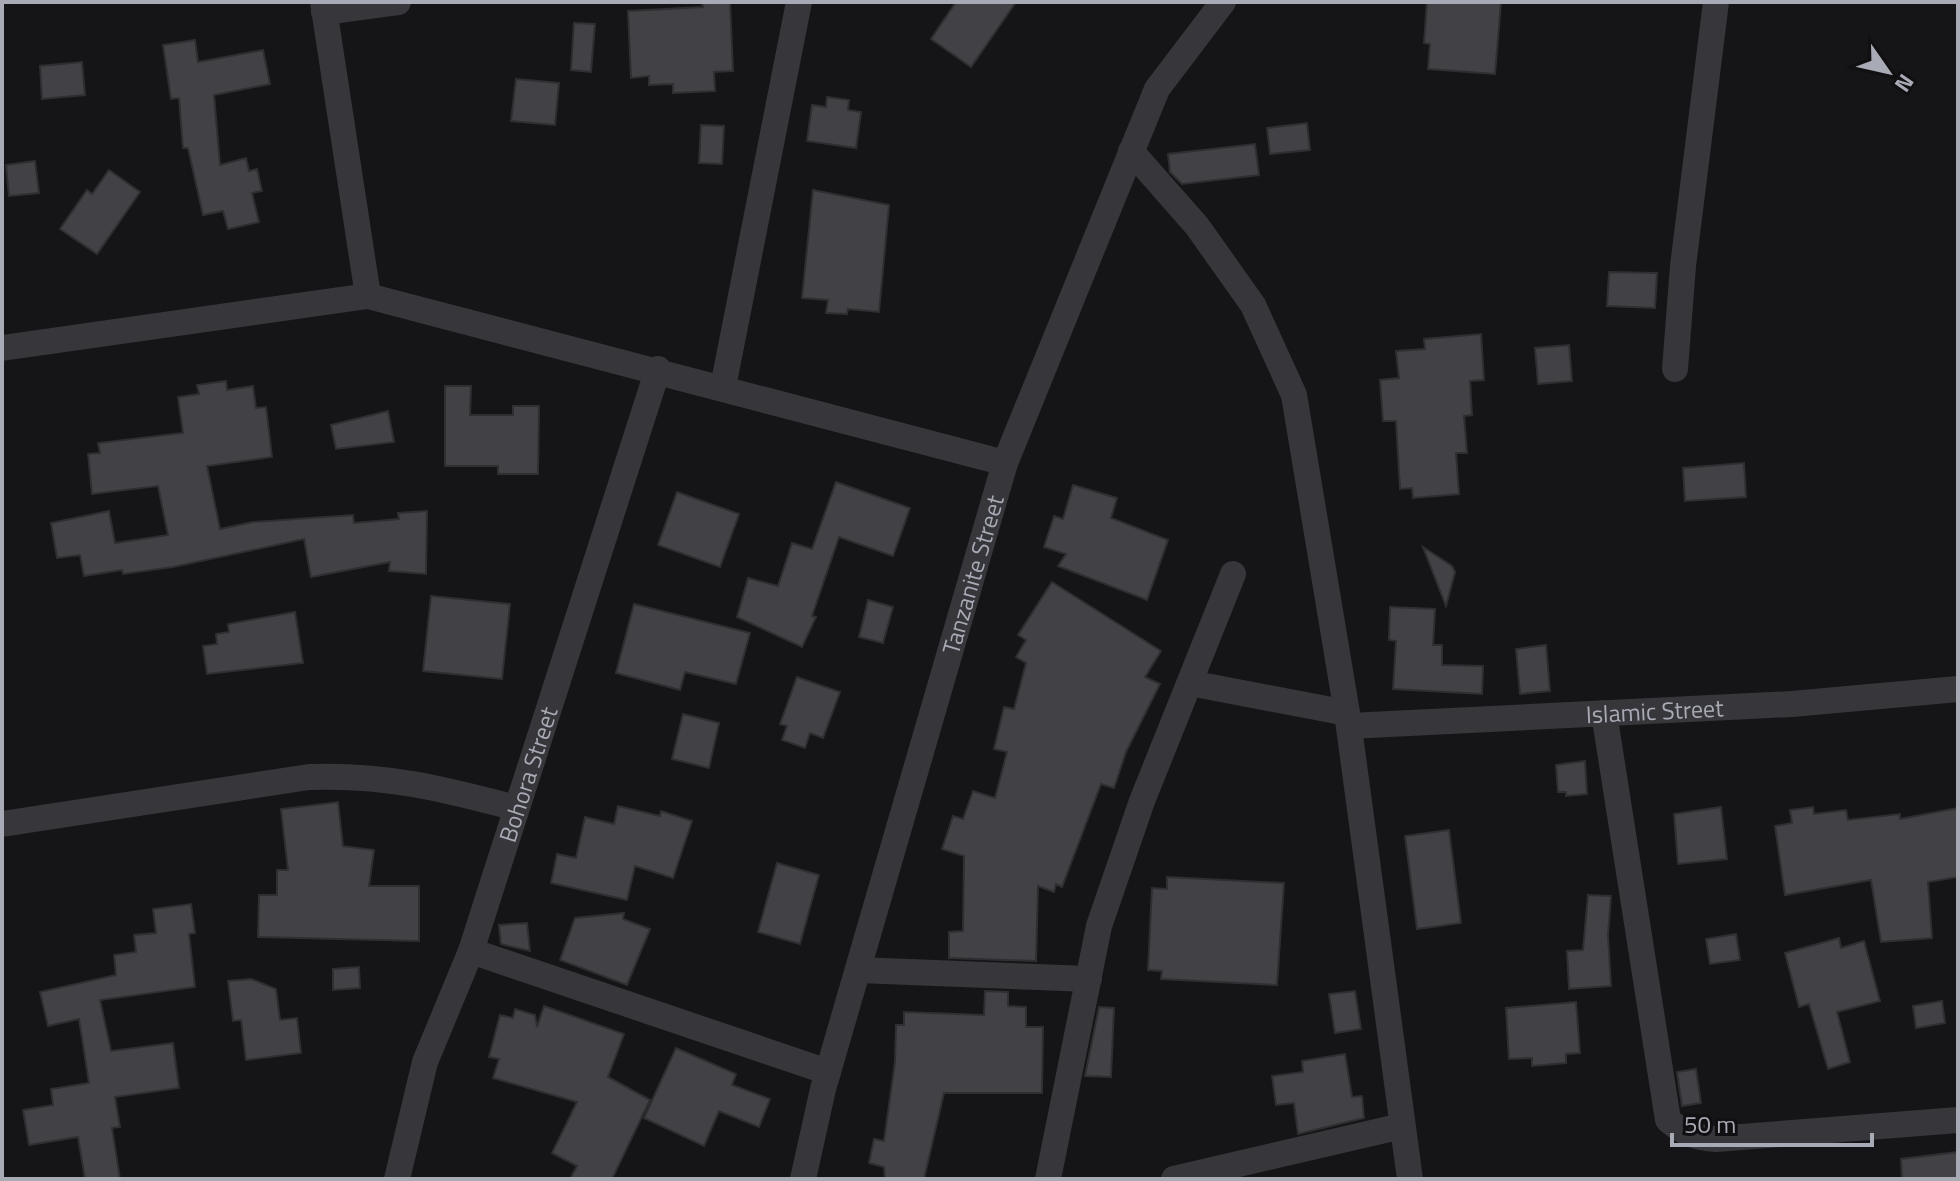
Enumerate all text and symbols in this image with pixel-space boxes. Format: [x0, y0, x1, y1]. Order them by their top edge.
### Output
north arrow [1848, 32, 1928, 112]
text: N [1886, 67, 1923, 99]
street label: Tanzanite Street [932, 490, 1013, 658]
street label: Islamic Street [1585, 689, 1725, 732]
street label: Bohora Street [489, 701, 567, 847]
scale bar [1672, 1097, 1872, 1147]
text: 50 m [1684, 1106, 1736, 1142]

